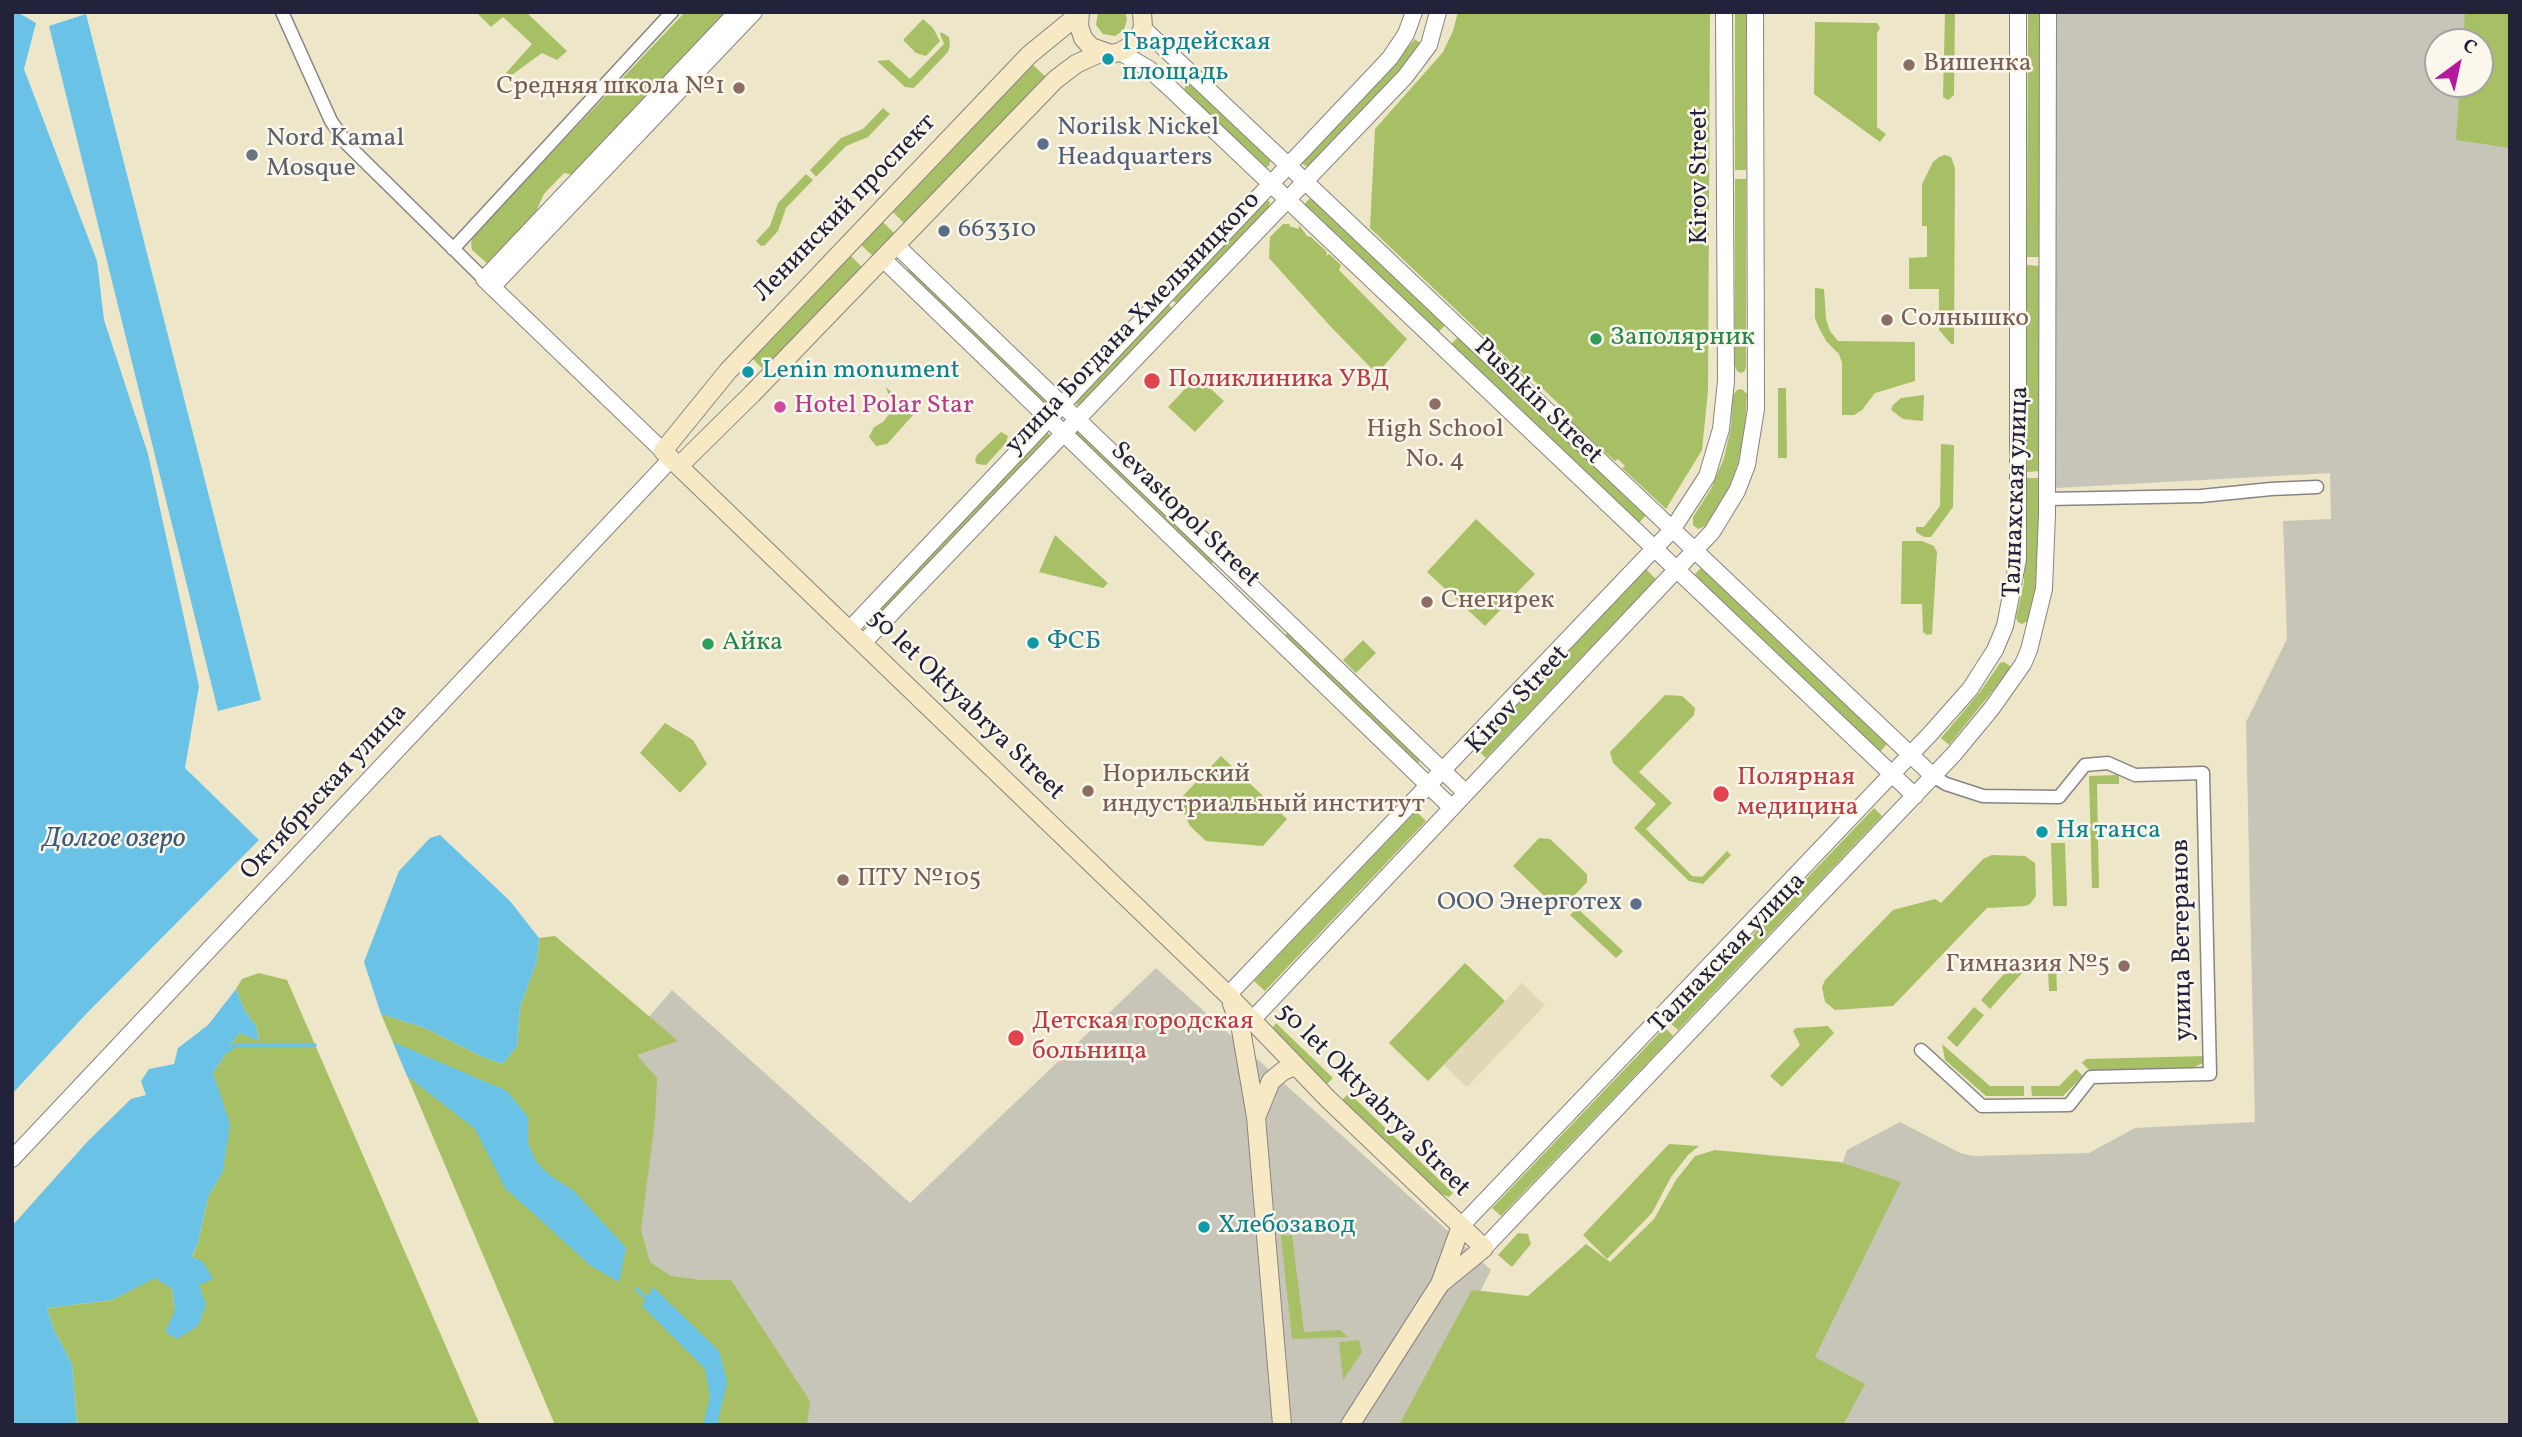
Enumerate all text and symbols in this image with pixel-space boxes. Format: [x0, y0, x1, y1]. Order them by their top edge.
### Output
place label: Гвардейская площадь [1122, 28, 1271, 90]
north arrow [2424, 28, 2494, 98]
text: С [2457, 33, 2482, 61]
place label: Вишенка [1923, 49, 2032, 81]
marker: Гвардейская площадь [1100, 51, 1116, 67]
marker: Вишенка [1901, 57, 1917, 73]
place label: Средняя школа №1 [496, 72, 725, 104]
marker: Средняя школа №1 [731, 80, 747, 96]
street label: Ленинский проспект [748, 108, 944, 310]
street label: Kirov Street [1685, 108, 1717, 244]
place label: Norilsk Nickel Headquarters [1057, 113, 1219, 174]
place label: Nord Kamal Mosque [266, 124, 404, 186]
marker: Norilsk Nickel Headquarters [1035, 136, 1051, 152]
marker: Nord Kamal Mosque [244, 147, 260, 163]
street label: улица Богдана Хмельницкого [1000, 186, 1268, 462]
place label: 663310 [958, 215, 1036, 247]
marker: 663310 [936, 223, 952, 239]
place label: Солнышко [1901, 304, 2029, 336]
marker: Солнышко [1879, 312, 1895, 328]
place label: Заполярник [1610, 323, 1755, 355]
marker: Заполярник [1588, 331, 1604, 347]
street label: Pushkin Street [1466, 334, 1608, 472]
place label: Lenin monument [762, 356, 960, 388]
marker: Lenin monument [740, 364, 756, 380]
place label: Поликлиника УВД [1168, 365, 1390, 397]
marker: Поликлиника УВД [1142, 371, 1162, 391]
street label: Талнахская улица [1999, 386, 2037, 598]
place label: Hotel Polar Star [794, 391, 974, 423]
marker: High School No. 4 [1427, 396, 1443, 412]
marker: Hotel Polar Star [772, 399, 788, 415]
place label: High School No. 4 [1366, 415, 1504, 476]
street label: Sevastopol Street [1102, 437, 1266, 595]
place label: Снегирек [1441, 586, 1554, 618]
marker: Снегирек [1419, 594, 1435, 610]
street label: 50 let Oktyabrya Street [860, 604, 1070, 808]
place label: ФСБ [1047, 627, 1101, 659]
place label: Айка [722, 628, 783, 660]
marker: ФСБ [1025, 635, 1041, 651]
marker: Айка [700, 636, 716, 652]
street label: Kirov Street [1461, 640, 1577, 762]
street label: Октябрьская улица [235, 698, 415, 888]
place label: Норильский индустриальный институт [1102, 760, 1425, 822]
place label: Полярная медицина [1737, 763, 1858, 824]
marker: Норильский индустриальный институт [1080, 783, 1096, 799]
marker: Полярная медицина [1711, 784, 1731, 804]
place label: Ня танса [2056, 816, 2161, 848]
water label: Долгое озеро [43, 824, 185, 858]
marker: Ня танса [2034, 824, 2050, 840]
street label: улица Ветеранов [2167, 839, 2201, 1041]
place label: ПТУ №105 [857, 864, 981, 896]
street label: Талнахская улица [1644, 867, 1814, 1041]
marker: ПТУ №105 [835, 872, 851, 888]
place label: ООО Энерготех [1437, 888, 1622, 920]
marker: ООО Энерготех [1628, 896, 1644, 912]
place label: Гимназия №5 [1945, 950, 2110, 982]
marker: Гимназия №5 [2116, 958, 2132, 974]
street label: 50 let Oktyabrya Street [1268, 997, 1476, 1205]
place label: Детская городская больница [1032, 1007, 1254, 1068]
marker: Детская городская больница [1006, 1028, 1026, 1048]
place label: Хлебозавод [1218, 1211, 1355, 1243]
marker: Хлебозавод [1196, 1219, 1212, 1235]

